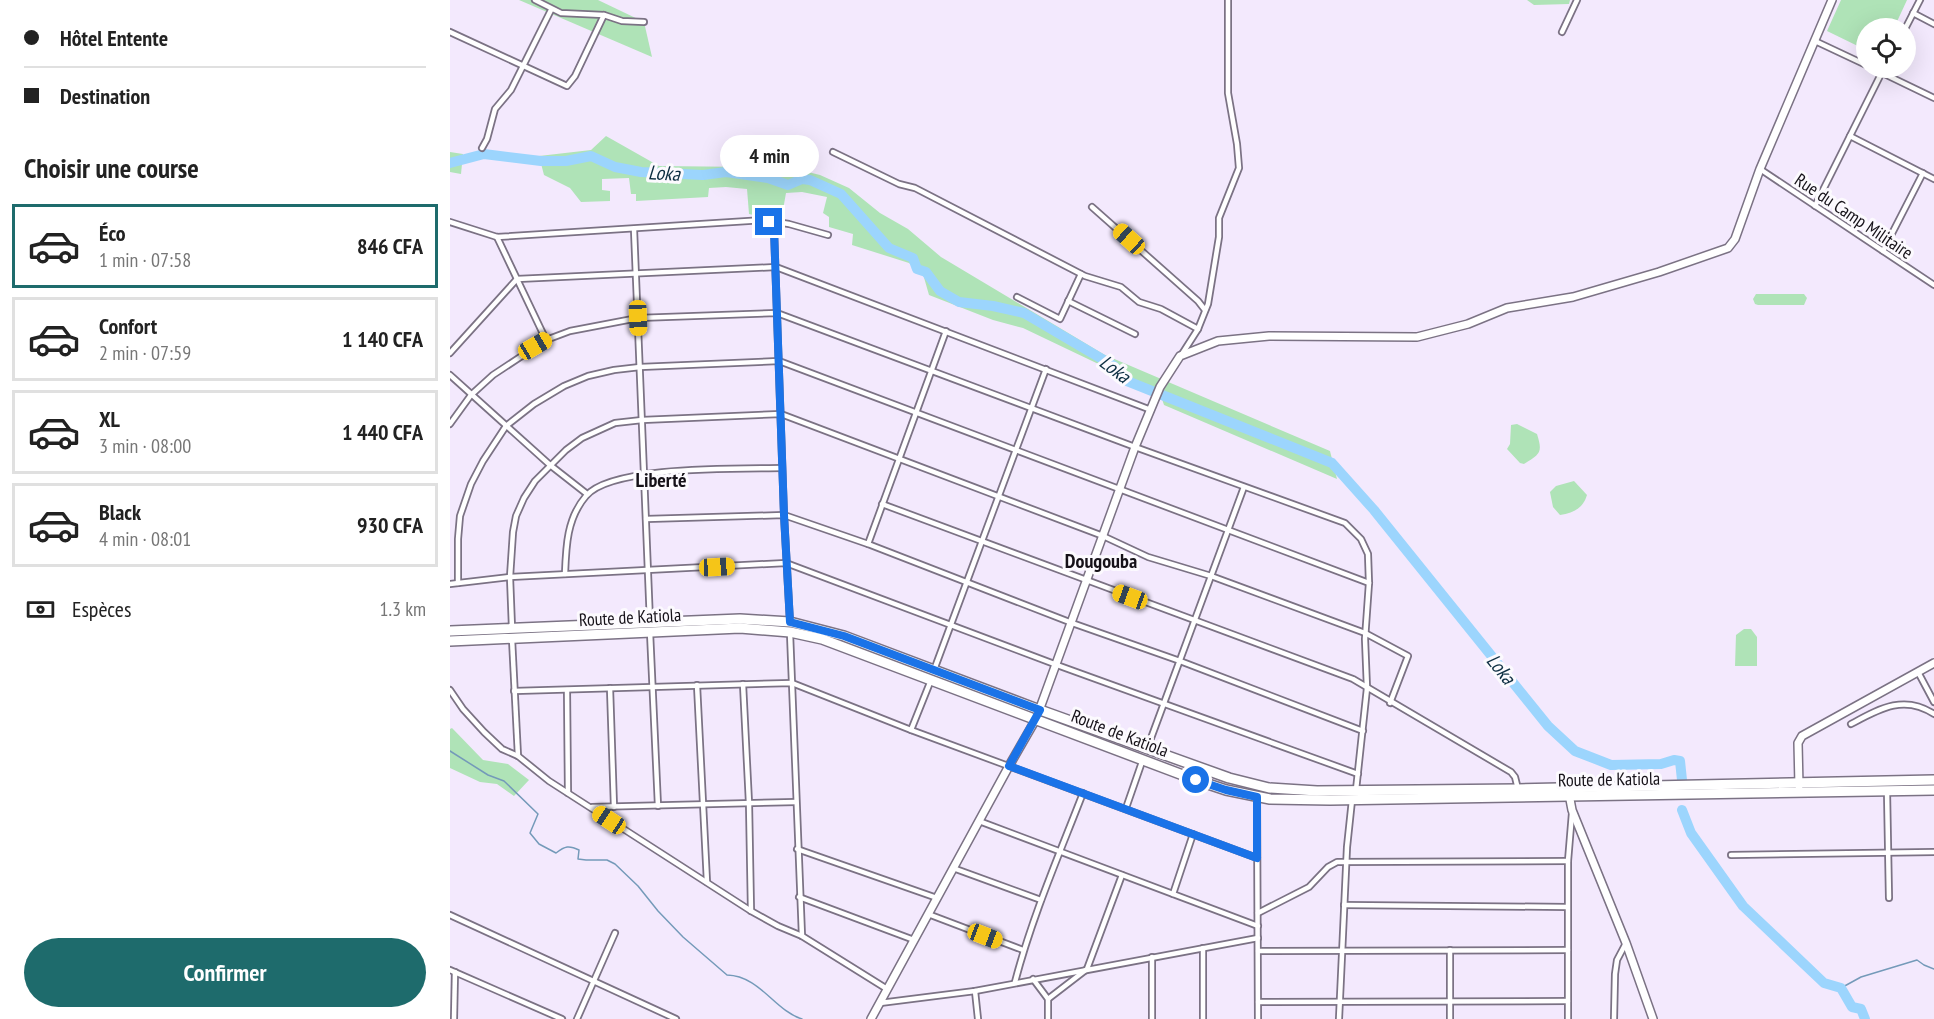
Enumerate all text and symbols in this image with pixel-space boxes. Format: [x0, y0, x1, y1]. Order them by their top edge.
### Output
map controls [1856, 18, 1916, 78]
button: locate [1856, 18, 1916, 78]
text: Hôtel Entente [60, 24, 168, 52]
text: Destination [60, 82, 150, 110]
callout: 4 min [720, 135, 818, 177]
text: 4 min [749, 143, 790, 169]
text: Choisir une course [24, 151, 199, 185]
water label: Loka [647, 159, 682, 187]
street label: Rue du Camp Militaire [1791, 168, 1917, 264]
route end [755, 208, 782, 235]
icon: car [27, 219, 81, 273]
text: Éco [99, 219, 126, 247]
car [1110, 220, 1148, 258]
text: 846 CFA [357, 232, 423, 260]
text: 1 min · 07:58 [99, 247, 191, 273]
car [628, 300, 648, 336]
icon: car [27, 312, 81, 366]
text: Confort [99, 312, 157, 340]
text: 1 140 CFA [342, 325, 423, 353]
car [515, 329, 555, 363]
text: 2 min · 07:59 [99, 340, 191, 366]
water label: Loka [1094, 349, 1136, 390]
icon: car [27, 405, 81, 459]
text: XL [99, 405, 120, 433]
text: 1 440 CFA [342, 418, 423, 446]
text: 3 min · 08:00 [99, 433, 191, 459]
district label: Liberté [635, 467, 687, 493]
icon: car [27, 498, 81, 552]
text: Black [99, 498, 141, 526]
text: 930 CFA [357, 511, 423, 539]
text: 4 min · 08:01 [99, 526, 191, 552]
district label: Dougouba [1065, 548, 1137, 574]
car [699, 557, 735, 577]
car [1110, 582, 1150, 612]
icon: cash [24, 593, 57, 626]
text: Espèces [72, 595, 131, 623]
text: 1.3 km [379, 596, 426, 622]
street label: Route de Katiola [578, 603, 682, 631]
water label: Loka [1481, 648, 1522, 690]
street label: Route de Katiola [1068, 704, 1172, 762]
route start [1182, 766, 1209, 793]
street label: Route de Katiola [1558, 767, 1660, 791]
car [589, 803, 629, 837]
car [965, 921, 1005, 951]
button: Confirmer [24, 938, 426, 1007]

